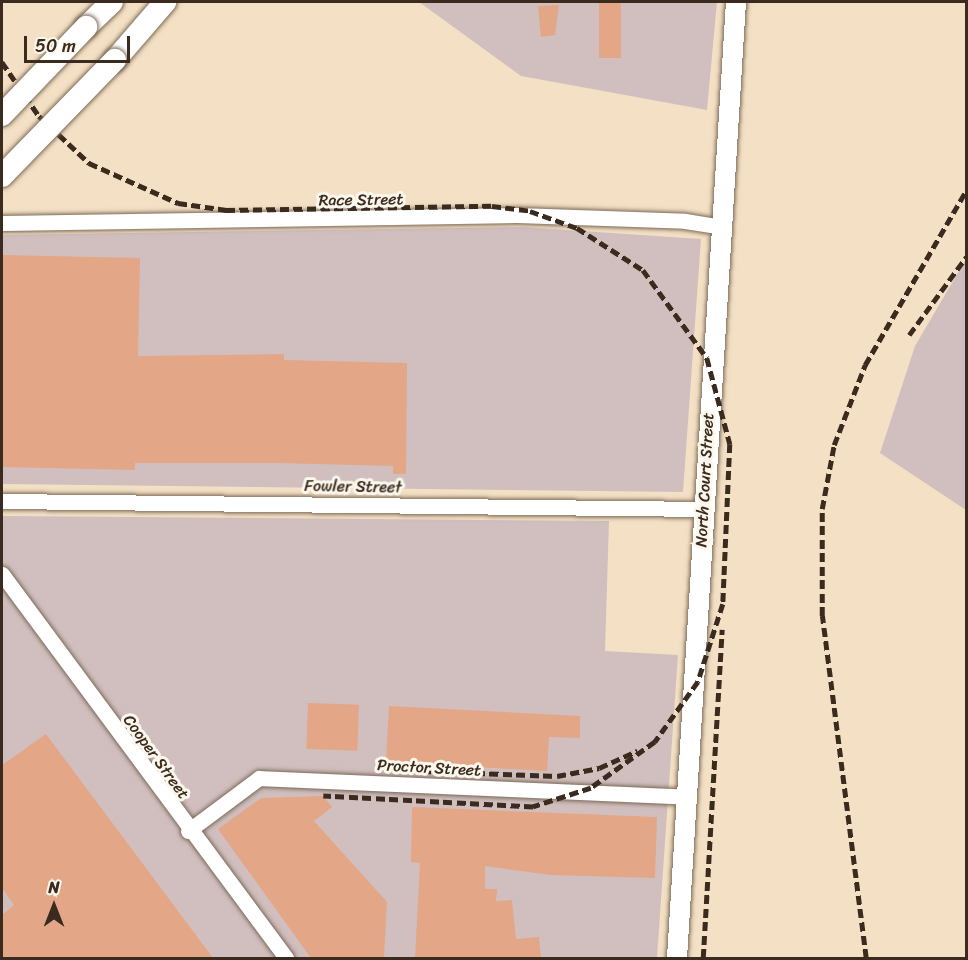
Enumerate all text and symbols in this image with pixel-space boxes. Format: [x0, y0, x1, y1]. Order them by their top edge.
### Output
scale bar [27, 24, 134, 62]
text: 50 m [35, 30, 76, 62]
street label: Race Street [319, 190, 403, 210]
street label: North Court Street [692, 411, 718, 549]
street label: Fowler Street [304, 477, 402, 497]
street label: Cooper Street [119, 711, 193, 803]
street label: Proctor Street [376, 756, 482, 780]
text: N [48, 873, 60, 902]
north arrow [24, 876, 84, 936]

